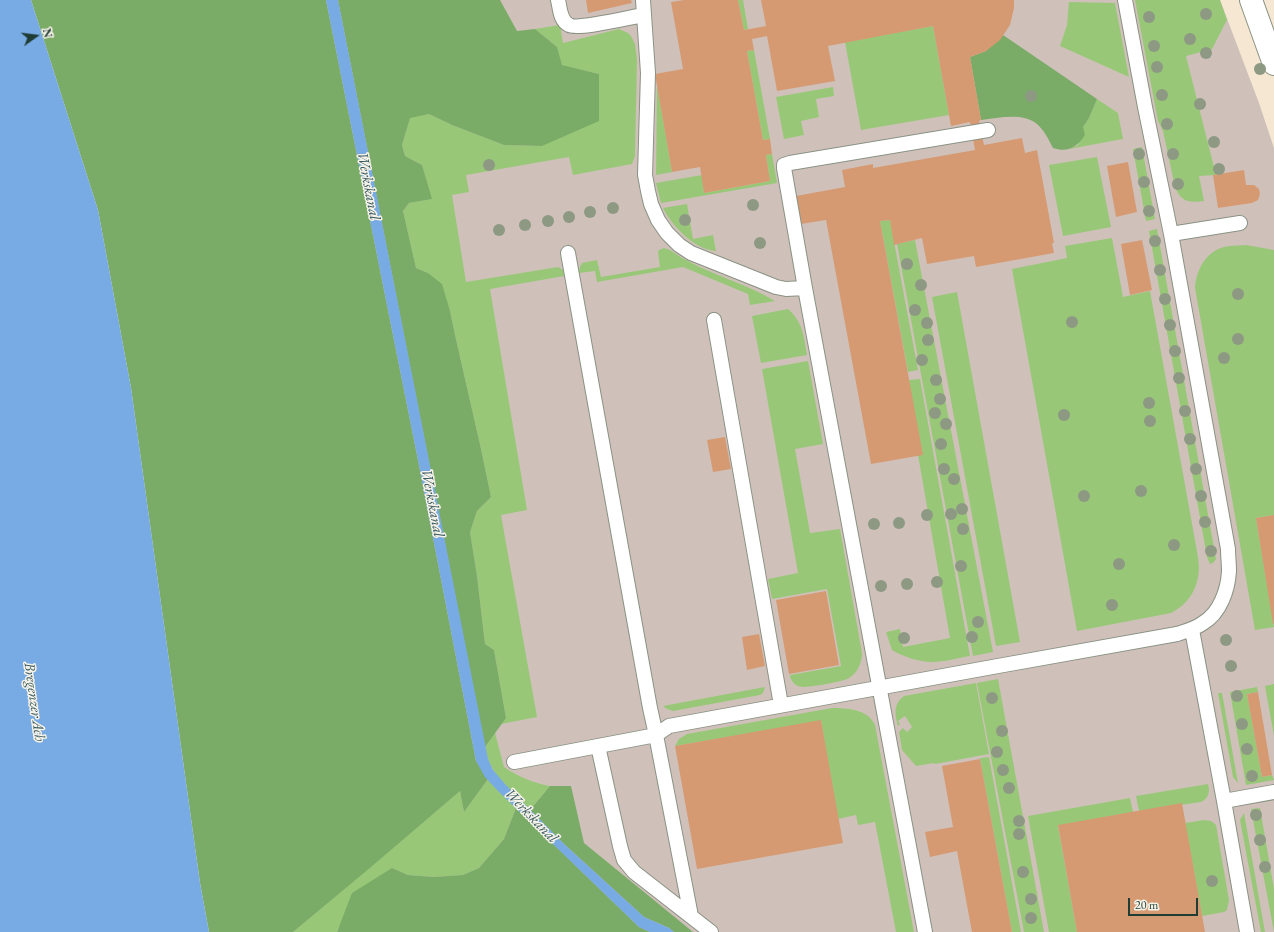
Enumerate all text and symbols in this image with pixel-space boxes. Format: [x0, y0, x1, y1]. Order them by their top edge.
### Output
north arrow [16, 16, 56, 56]
text: N [40, 27, 56, 39]
water label: Werkskanal [353, 150, 383, 222]
water label: Werkskanal [417, 467, 447, 539]
water label: Bregenzer Ach [20, 661, 48, 743]
water label: Werkskanal [501, 785, 561, 847]
scale bar [1130, 890, 1200, 916]
text: 20 m [1135, 897, 1158, 913]

